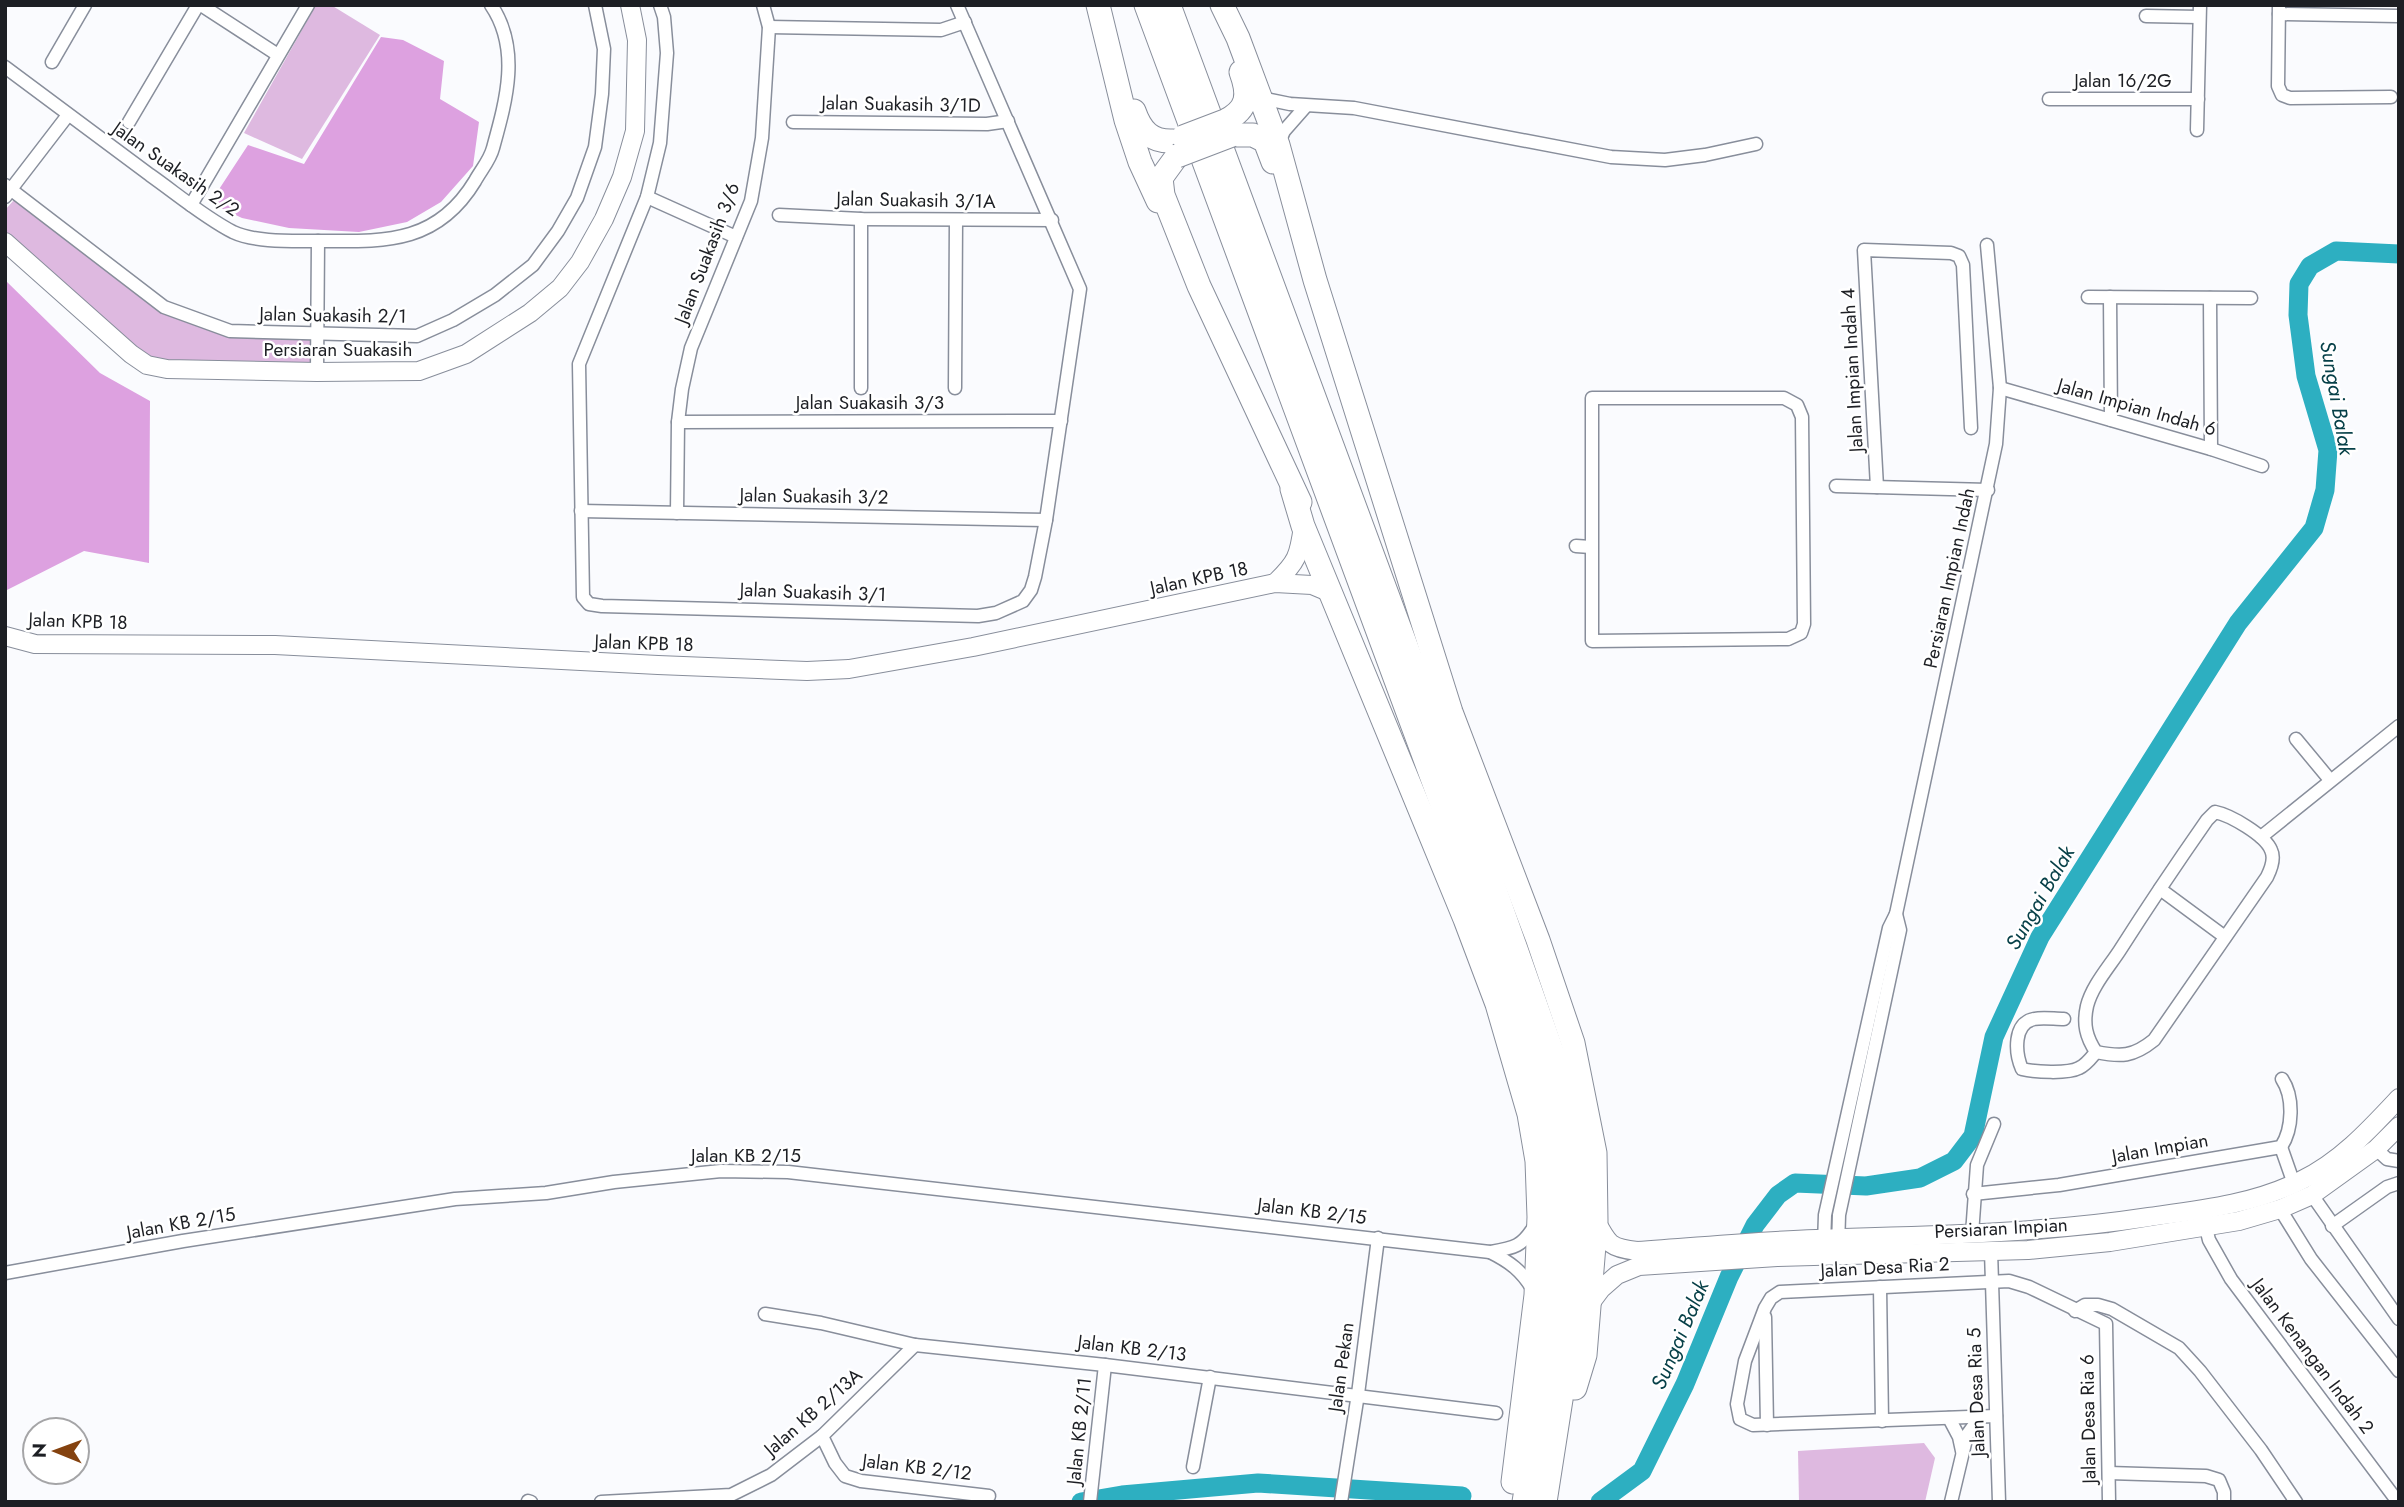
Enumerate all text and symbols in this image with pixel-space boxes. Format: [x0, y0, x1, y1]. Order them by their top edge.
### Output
street label: Jalan 16/2G [2071, 67, 2172, 94]
street label: Jalan Suakasih 3/1D [818, 89, 981, 119]
street label: Jalan Suakasih 2/2 [105, 113, 245, 223]
street label: Jalan Suakasih 3/6 [667, 179, 746, 330]
street label: Jalan Suakasih 3/1A [833, 185, 996, 215]
street label: Jalan Impian Indah 4 [1834, 287, 1870, 456]
street label: Jalan Suakasih 2/1 [256, 300, 407, 330]
street label: Persiaran Suakasih [264, 336, 412, 363]
water label: Sungai Balak [2312, 338, 2362, 459]
street label: Jalan Impian Indah 6 [2051, 371, 2220, 443]
street label: Jalan Suakasih 3/3 [793, 389, 944, 416]
street label: Jalan Suakasih 3/2 [736, 481, 889, 511]
street label: Persiaran Impian Indah [1917, 485, 1981, 671]
street label: Jalan KPB 18 [1145, 554, 1250, 602]
street label: Jalan Suakasih 3/1 [736, 576, 887, 608]
street label: Jalan KPB 18 [25, 606, 128, 636]
street label: Jalan KPB 18 [591, 628, 694, 658]
water label: Sungai Balak [1998, 840, 2082, 956]
street label: Jalan Impian [2107, 1126, 2210, 1170]
street label: Jalan KB 2/15 [688, 1142, 801, 1169]
street label: Jalan KB 2/15 [1253, 1191, 1368, 1231]
street label: Jalan KB 2/15 [122, 1200, 237, 1246]
street label: Persiaran Impian [1934, 1211, 2068, 1245]
street label: Jalan Desa Ria 2 [1817, 1250, 1950, 1284]
street label: Jalan Kenangan Indah 2 [2244, 1270, 2381, 1439]
water label: Sungai Balak [1644, 1275, 1717, 1394]
street label: Jalan Pekan [1321, 1321, 1361, 1416]
street label: Jalan Desa Ria 5 [1960, 1327, 1992, 1460]
street label: Jalan KB 2/13 [1073, 1328, 1188, 1368]
street label: Jalan Desa Ria 6 [2073, 1354, 2103, 1487]
street label: Jalan KB 2/13A [756, 1362, 868, 1464]
street label: Jalan KB 2/11 [1060, 1376, 1098, 1489]
north arrow [21, 1416, 91, 1486]
text: N [26, 1443, 53, 1458]
street label: Jalan KB 2/12 [858, 1447, 973, 1487]

